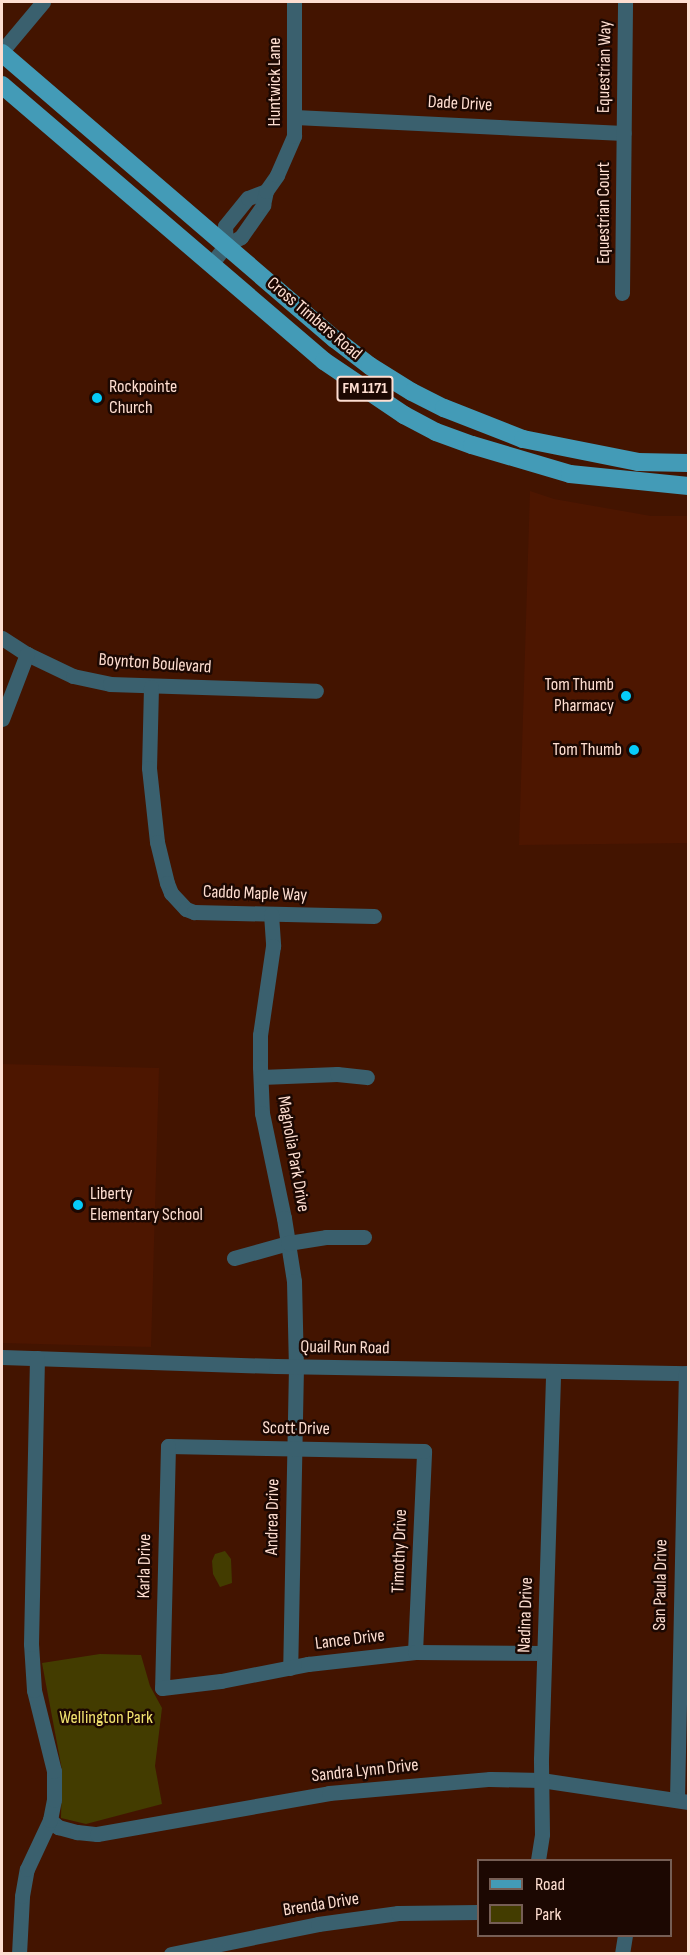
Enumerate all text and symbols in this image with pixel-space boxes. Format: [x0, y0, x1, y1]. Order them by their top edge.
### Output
street label: Equestrian Way [593, 21, 617, 113]
street label: Huntwick Lane [264, 38, 286, 126]
street label: Dade Drive [427, 92, 493, 116]
street label: Equestrian Court [593, 162, 615, 264]
street label: Cross Timbers Road [262, 273, 366, 365]
road number: FM 1171 [335, 376, 395, 402]
place label: Rockpointe Church [109, 377, 177, 420]
marker: Rockpointe Church [90, 391, 104, 405]
street label: Boynton Boulevard [98, 649, 212, 679]
place label: Tom Thumb Pharmacy [545, 675, 614, 718]
marker: Tom Thumb Pharmacy [619, 689, 633, 703]
place label: Tom Thumb [553, 739, 622, 761]
marker: Tom Thumb [627, 743, 641, 757]
street label: Caddo Maple Way [203, 881, 307, 907]
street label: Magnolia Park Drive [272, 1094, 314, 1214]
place label: Liberty Elementary School [90, 1184, 203, 1226]
marker: Liberty Elementary School [71, 1198, 85, 1212]
street label: Quail Run Road [300, 1336, 390, 1360]
street label: Scott Drive [262, 1418, 330, 1440]
street label: Andrea Drive [262, 1479, 284, 1555]
street label: Timothy Drive [388, 1509, 412, 1593]
street label: Karla Drive [134, 1533, 156, 1599]
street label: San Paula Drive [649, 1539, 673, 1631]
street label: Nadina Drive [514, 1577, 538, 1653]
street label: Lance Drive [314, 1625, 386, 1655]
park label: Wellington Park [59, 1707, 153, 1729]
street label: Sandra Lynn Drive [310, 1755, 420, 1787]
legend [477, 1859, 672, 1937]
text: Road [535, 1874, 565, 1895]
street label: Brenda Drive [282, 1888, 360, 1922]
text: Park [535, 1904, 561, 1925]

